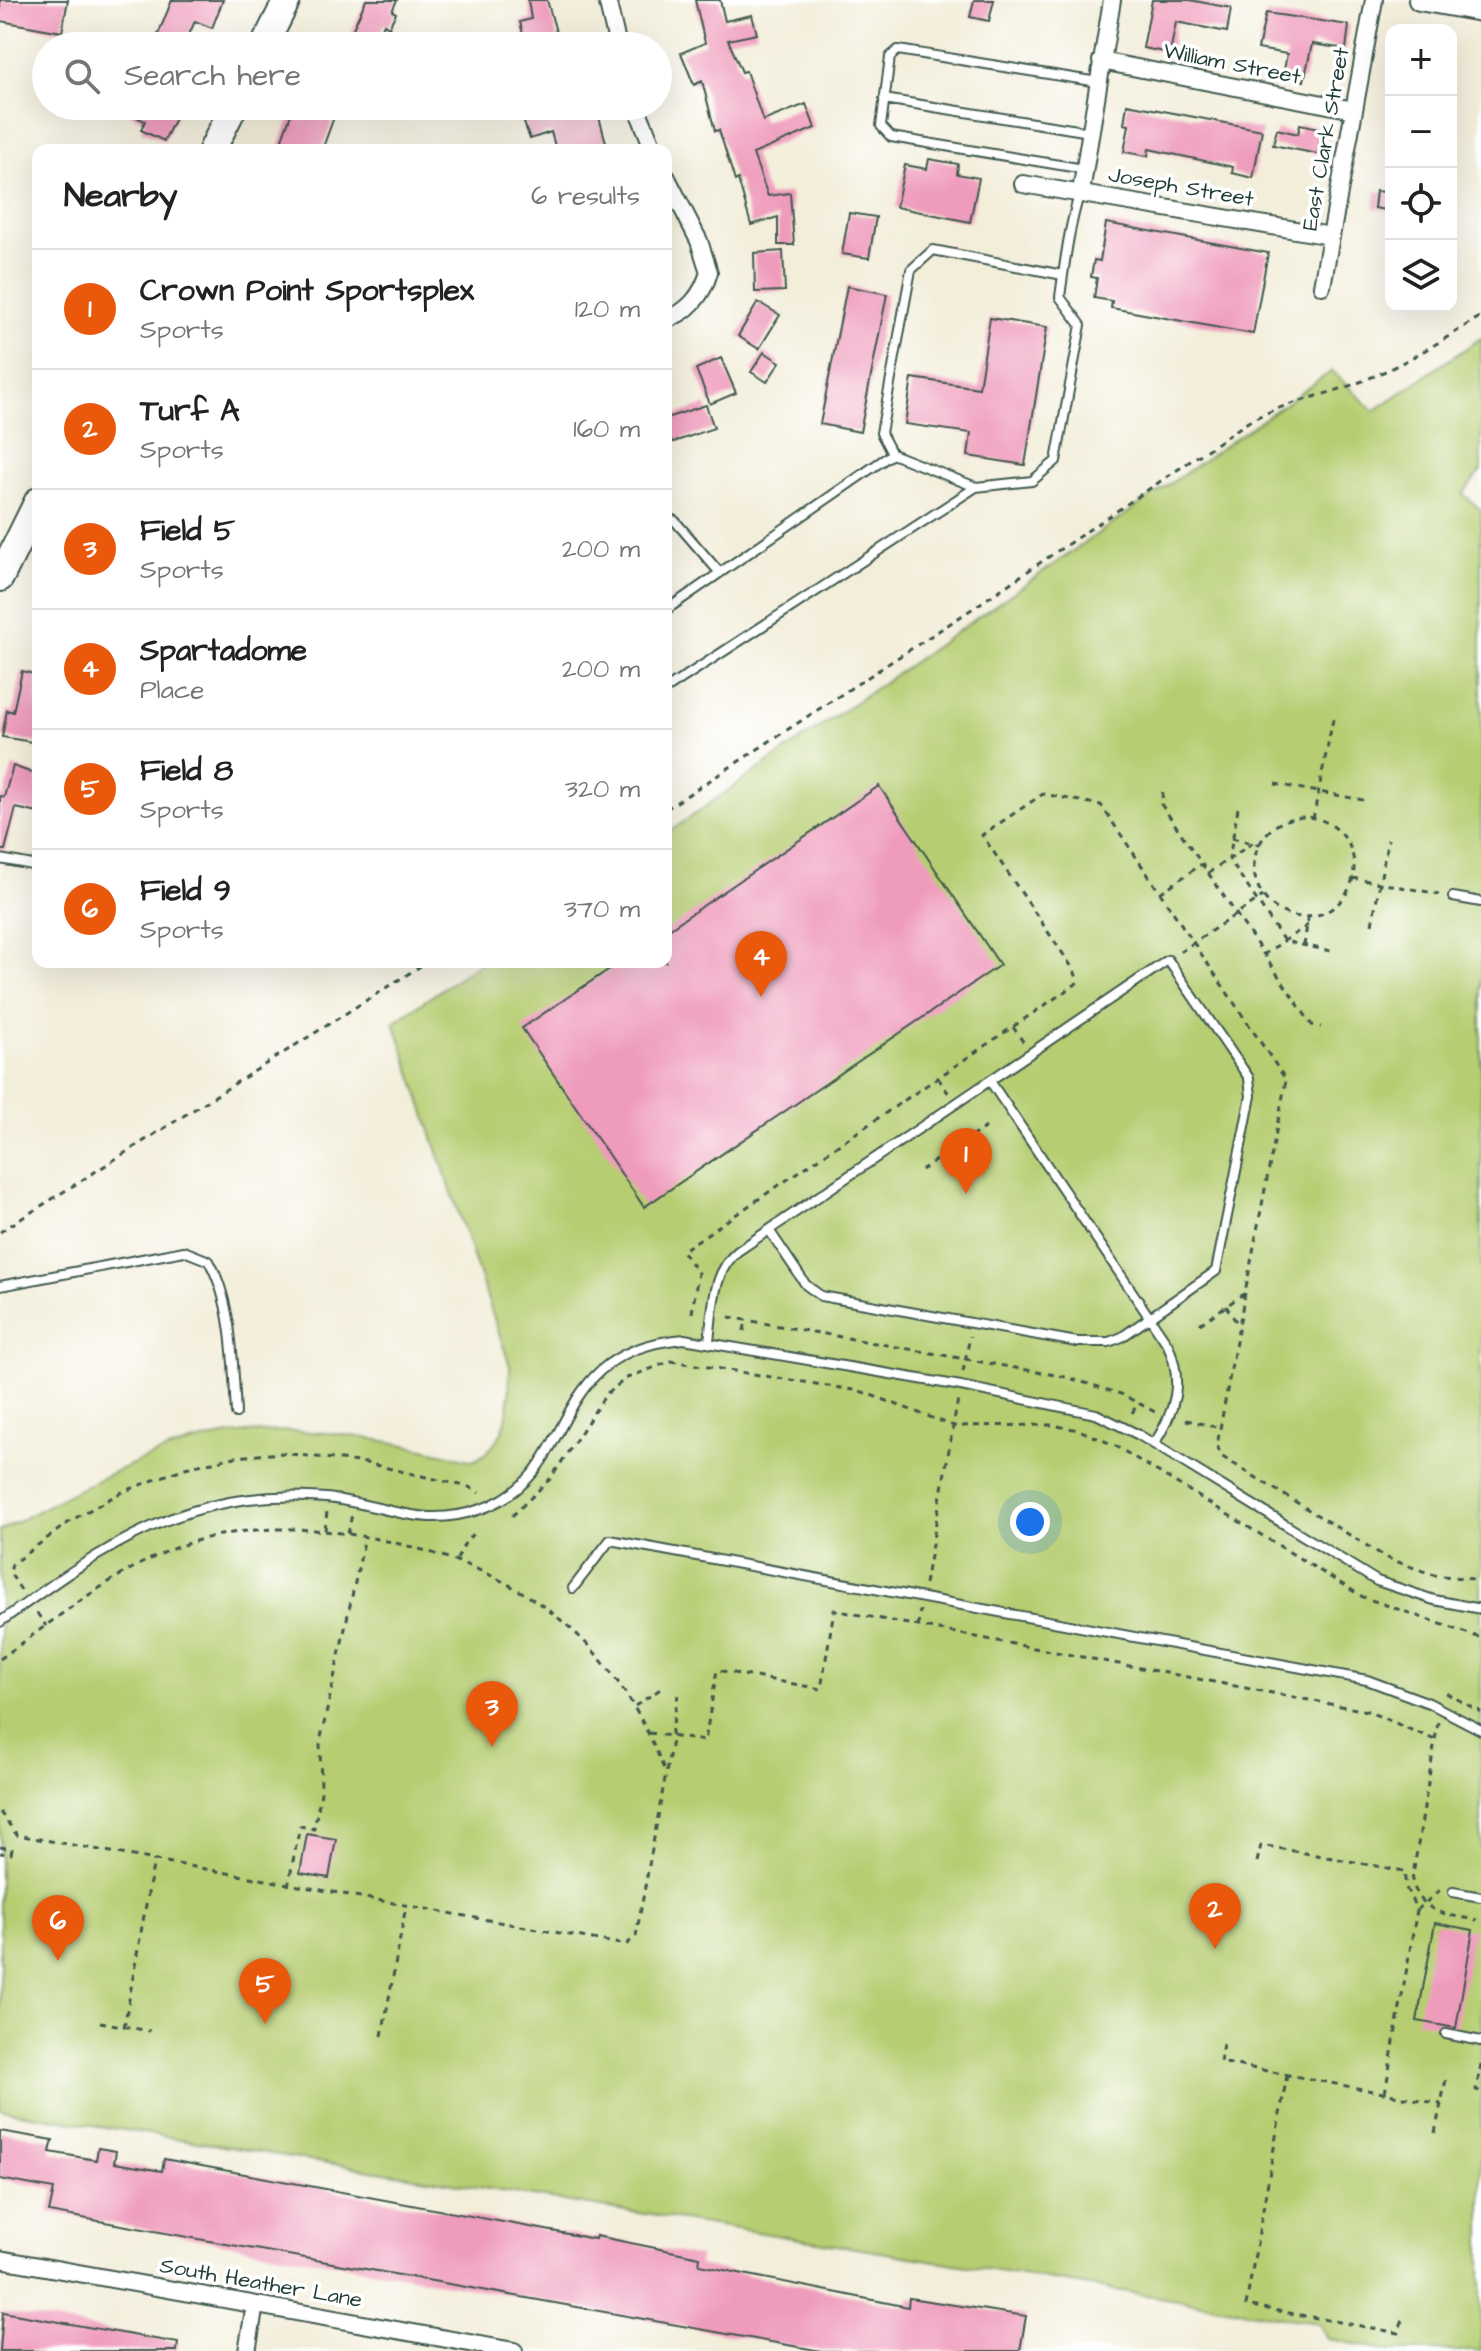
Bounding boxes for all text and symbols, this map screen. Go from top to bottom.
map controls [1385,24,1457,312]
button: + [1385,24,1457,96]
search box [32,32,672,120]
street label: William Street [1161,35,1303,93]
street label: East Clark Street [1295,45,1357,233]
icon: search [60,54,104,98]
text: Search here [124,55,301,97]
button: − [1385,96,1457,168]
street label: Joseph Street [1106,159,1256,215]
button: locate [1385,168,1457,240]
text: Nearby [64,172,178,220]
text: 6 results [531,178,640,214]
button: layers [1385,240,1457,312]
text: Crown Point Sportsplex [140,270,474,312]
text: 1 [88,291,92,327]
text: 120 m [575,291,640,327]
text: Sports [140,312,224,348]
text: Turf A [140,390,240,432]
text: 2 [83,411,97,447]
text: 160 m [573,411,640,447]
text: Sports [140,432,224,468]
text: Field 5 [140,510,235,552]
text: 3 [83,531,97,567]
text: 200 m [562,531,640,567]
text: Sports [140,552,224,588]
text: Spartadome [140,630,307,672]
text: 4 [81,651,99,687]
text: 200 m [562,651,640,687]
text: Place [140,672,204,708]
text: Field 8 [140,750,233,792]
text: 5 [81,771,99,807]
text: 320 m [565,771,640,807]
text: Sports [140,792,224,828]
text: Field 9 [140,870,231,912]
text: 6 [82,891,98,927]
text: 370 m [564,891,640,927]
text: Sports [140,912,224,948]
pin: 4 [735,931,787,997]
pin: 1 [940,1128,992,1194]
your location [1010,1502,1050,1542]
pin: 3 [466,1681,518,1747]
pin: 2 [1189,1883,1241,1949]
pin: 6 [32,1895,84,1961]
pin: 5 [239,1958,291,2024]
street label: South Heather Lane [158,2250,365,2316]

